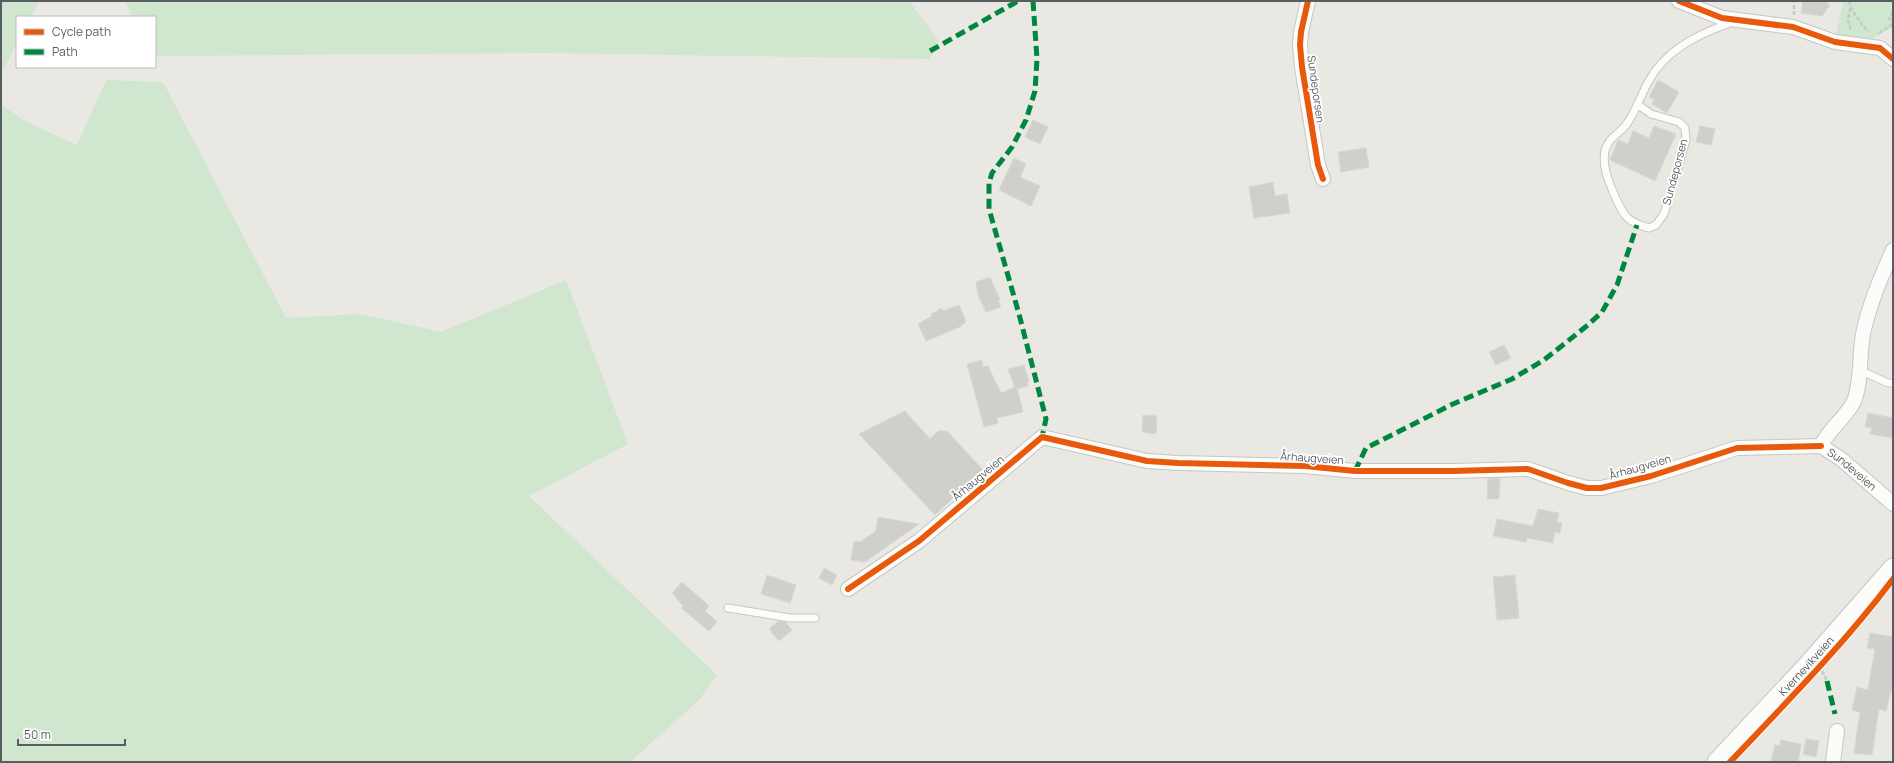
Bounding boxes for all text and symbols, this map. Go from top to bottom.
legend [16,16,156,68]
text: Cycle path [52,23,111,40]
text: Path [52,43,78,60]
street label: Sundeporsen [1304,54,1329,124]
street label: Sundeporsen [1658,137,1691,207]
street label: Sundeveien [1825,444,1880,494]
street label: Århaugveien [1280,448,1344,467]
street label: Århaugveien [948,451,1007,504]
street label: Århaugveien [1607,451,1673,483]
street label: Kvernevikveien [1775,633,1837,699]
scale bar [18,721,125,747]
text: 50 m [24,726,51,743]

